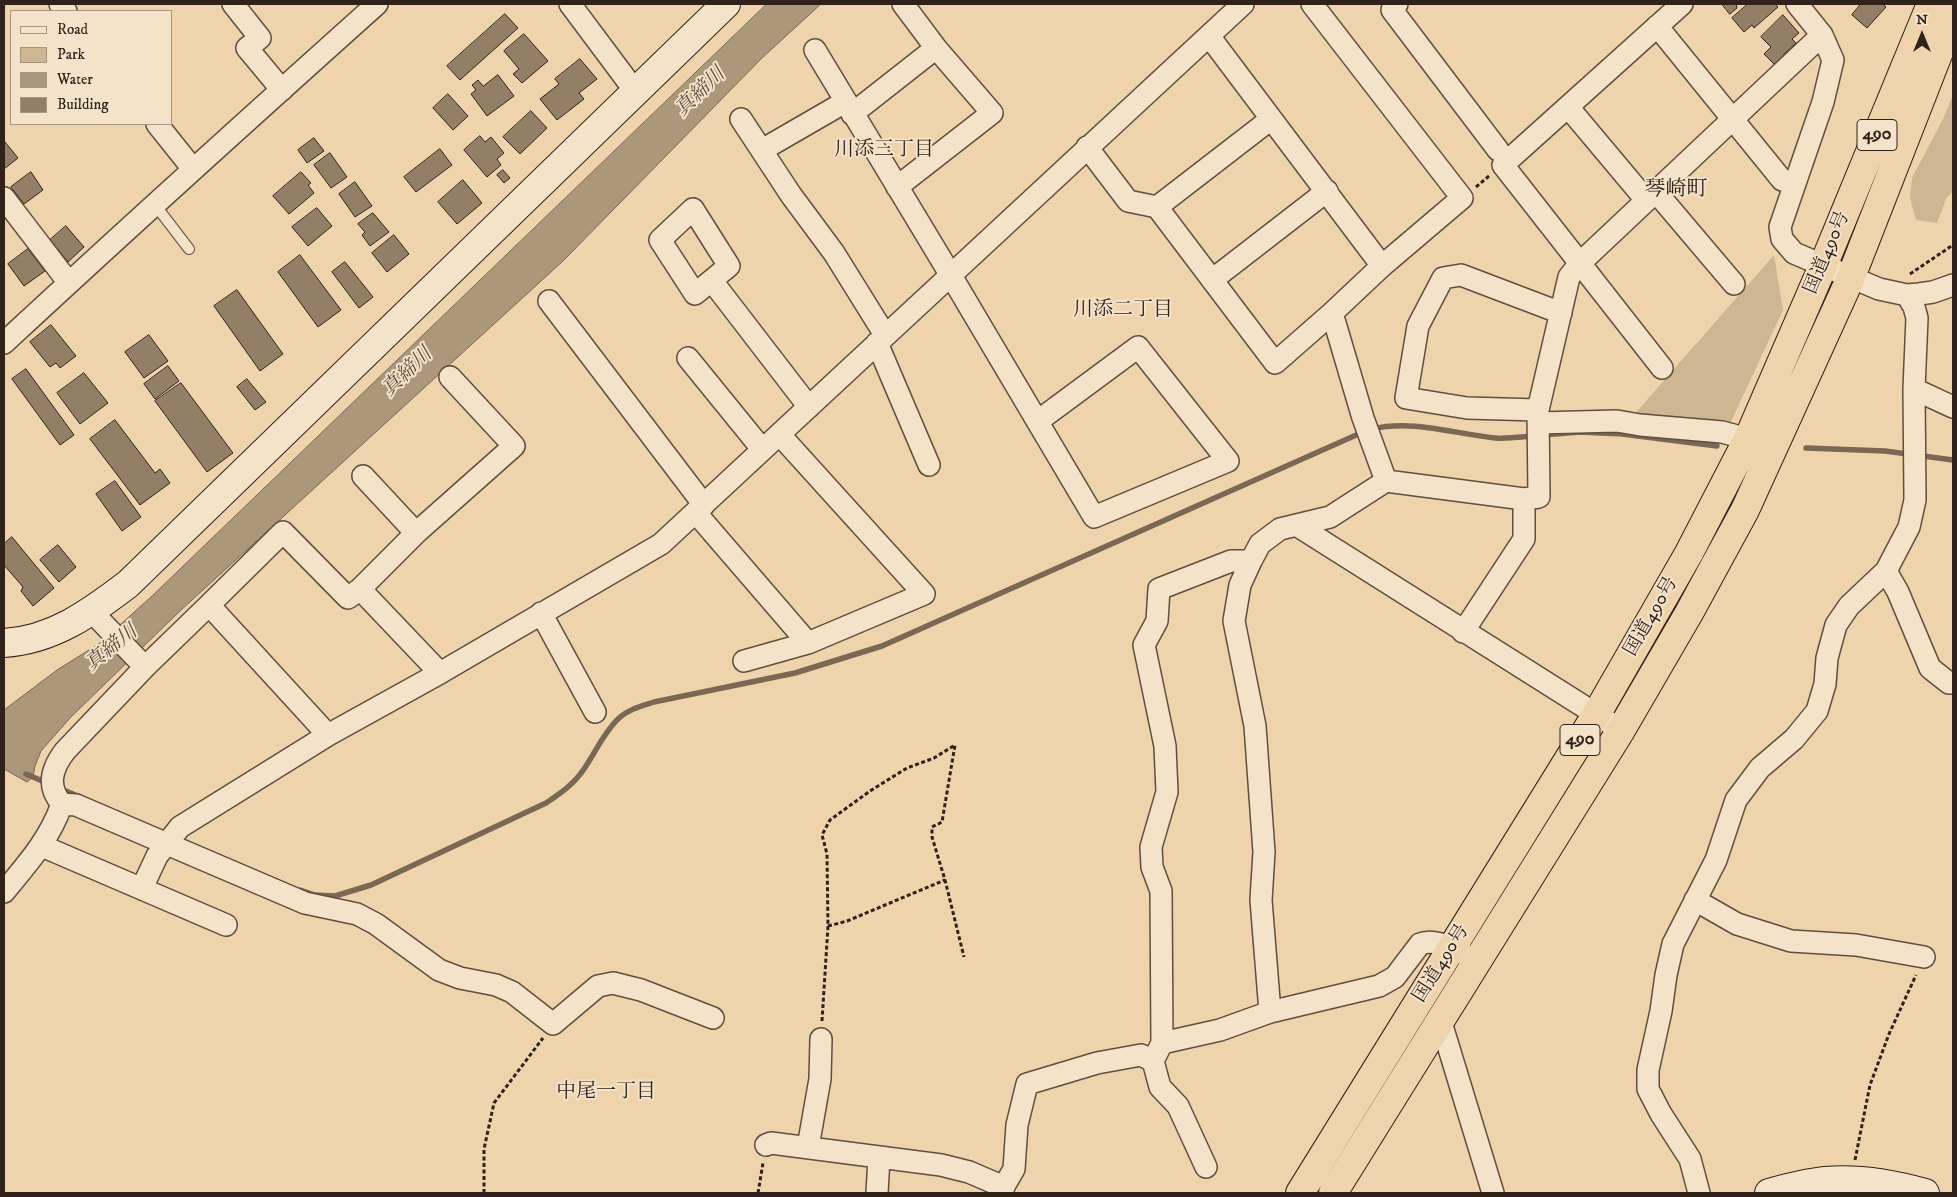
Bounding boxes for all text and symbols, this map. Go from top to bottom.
legend [10,10,172,125]
north arrow [1897,10,1947,60]
text: N [1916,11,1928,29]
text: Road [57,20,88,39]
text: Park [57,45,85,64]
water label: 真締川 [671,64,731,122]
text: Water [57,70,93,89]
text: Building [57,95,109,114]
road number: 490 [1857,120,1897,150]
district label: 川添三丁目 [834,139,934,163]
district label: 琴崎町 [1645,178,1707,204]
street label: 国道490号 [1800,208,1856,298]
district label: 川添二丁目 [1073,299,1173,323]
water label: 真締川 [378,344,438,402]
street label: 国道490号 [1620,573,1684,661]
water label: 真締川 [81,621,143,677]
road number: 490 [1560,724,1600,756]
street label: 国道490号 [1409,921,1475,1007]
district label: 中尾一丁目 [556,1081,656,1105]

